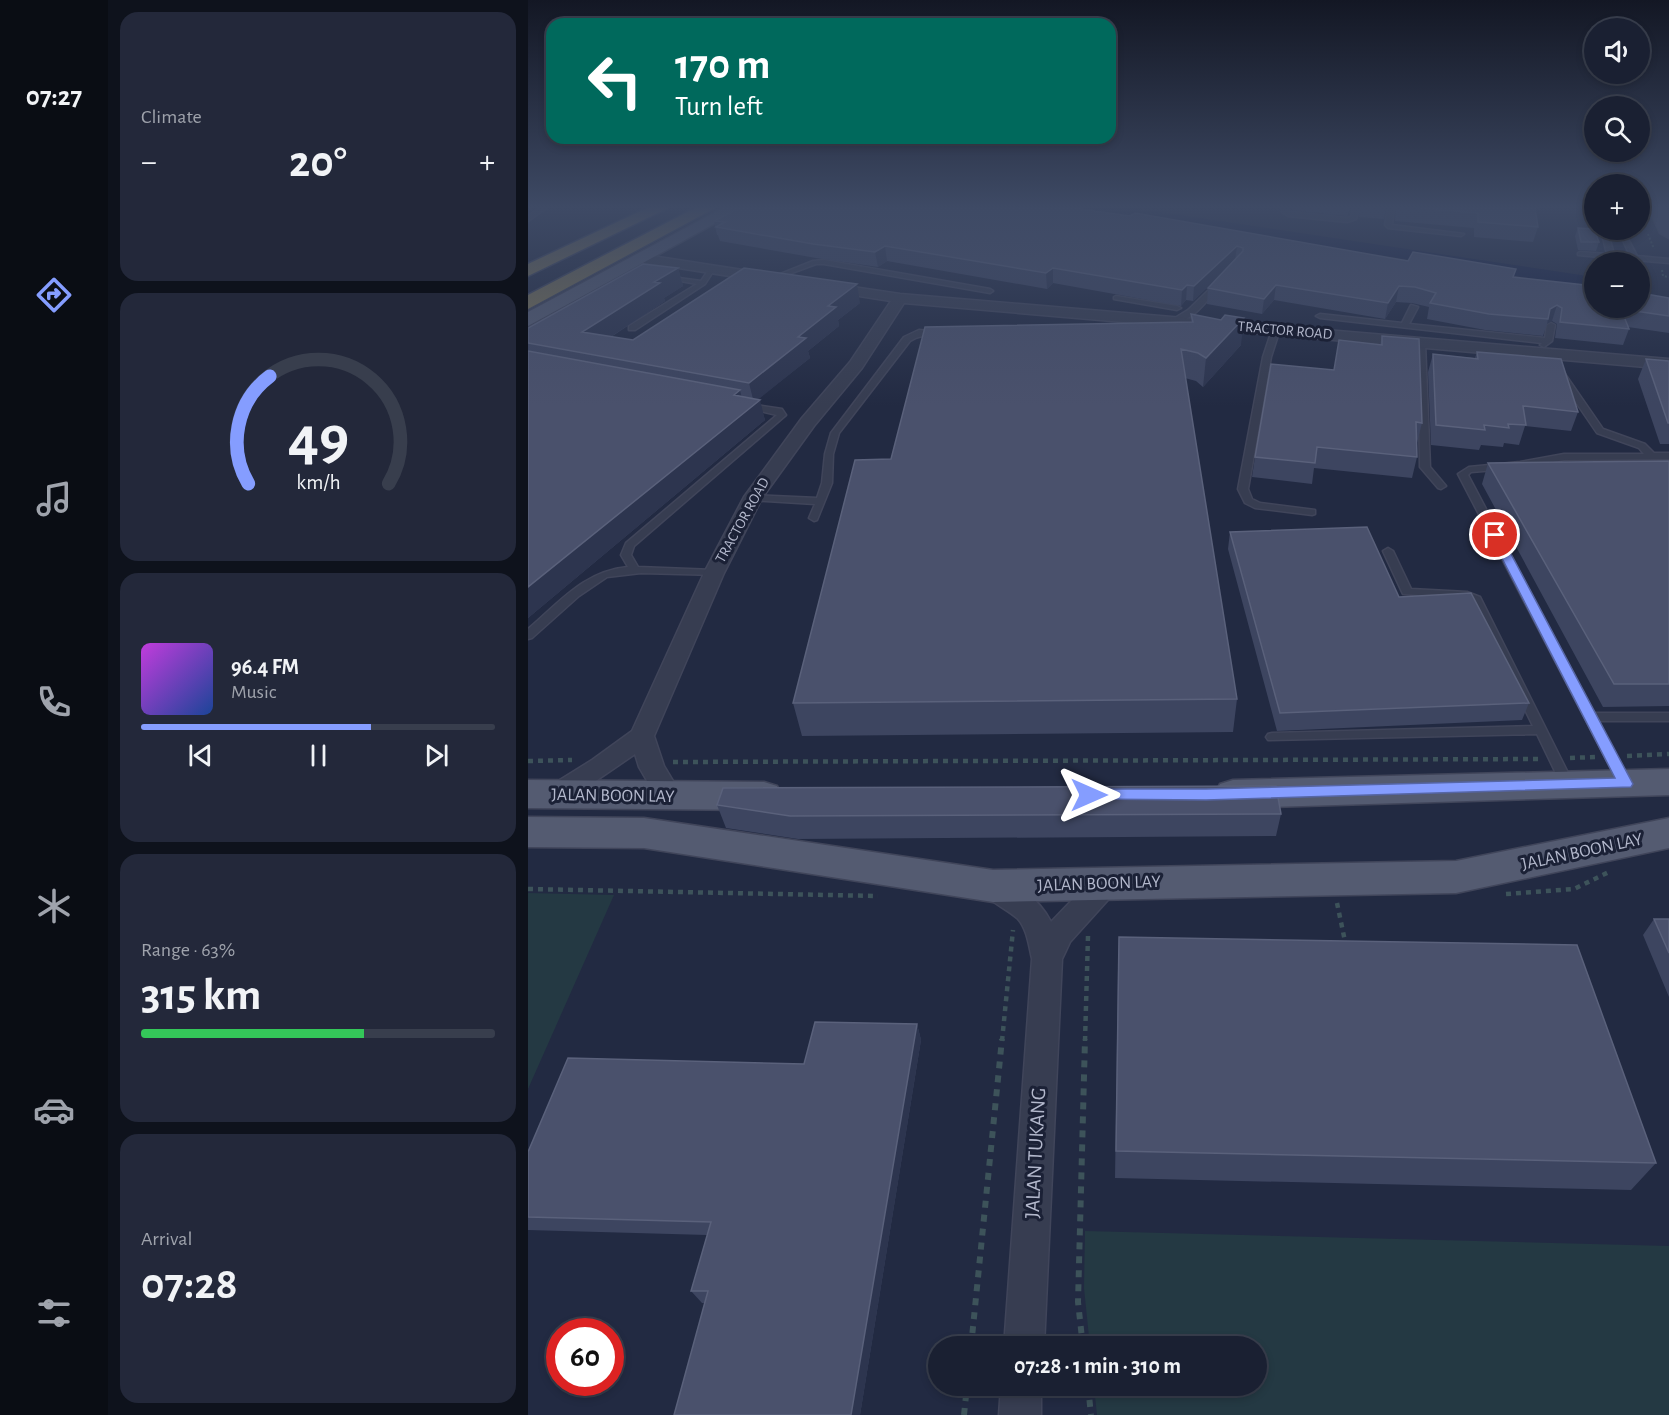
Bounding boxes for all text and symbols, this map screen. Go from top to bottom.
map controls [1584,18,1650,318]
button: sound [1584,18,1650,84]
icon: left [576,42,654,120]
text: 170 m [675,44,770,86]
text: 07:27 [26,83,82,110]
text: Turn left [675,93,763,120]
button: search [1584,96,1650,162]
text: Climate [141,107,202,127]
text: 20° [289,140,347,185]
text: − [141,146,157,179]
text: + [479,146,495,179]
button: + [1584,174,1650,240]
button: − [1584,252,1650,318]
icon: directions [33,274,75,316]
street label: TRACTOR ROAD [1237,319,1333,342]
text: 49 [287,408,349,470]
text: km/h [296,472,340,493]
street label: TRACTOR ROAD [713,475,772,565]
icon: music [33,478,75,520]
pin [1469,509,1520,560]
icon: arrive [1478,518,1511,551]
text: 96.4 FM [231,656,299,678]
icon: phone [33,681,75,723]
text: Music [231,682,277,702]
icon: previous [184,739,217,772]
icon: pause [302,739,335,772]
icon: next [420,739,453,772]
position arrow [1057,763,1121,827]
street label: JALAN BOON LAY [551,786,675,806]
street label: JALAN BOON LAY [1520,830,1645,874]
street label: JALAN BOON LAY [1037,873,1162,895]
icon: climate [33,885,75,927]
text: Range · 63% [141,940,235,960]
text: 315 km [141,973,261,1018]
street label: JALAN TUKANG [1022,1087,1049,1219]
icon: car [33,1089,75,1131]
text: Arrival [141,1229,192,1249]
text: 07:28 [141,1262,238,1307]
icon: filters [33,1292,75,1334]
speed limit sign: 60 [546,1318,624,1396]
text: 07:28 · 1 min · 310 m [1014,1355,1181,1377]

